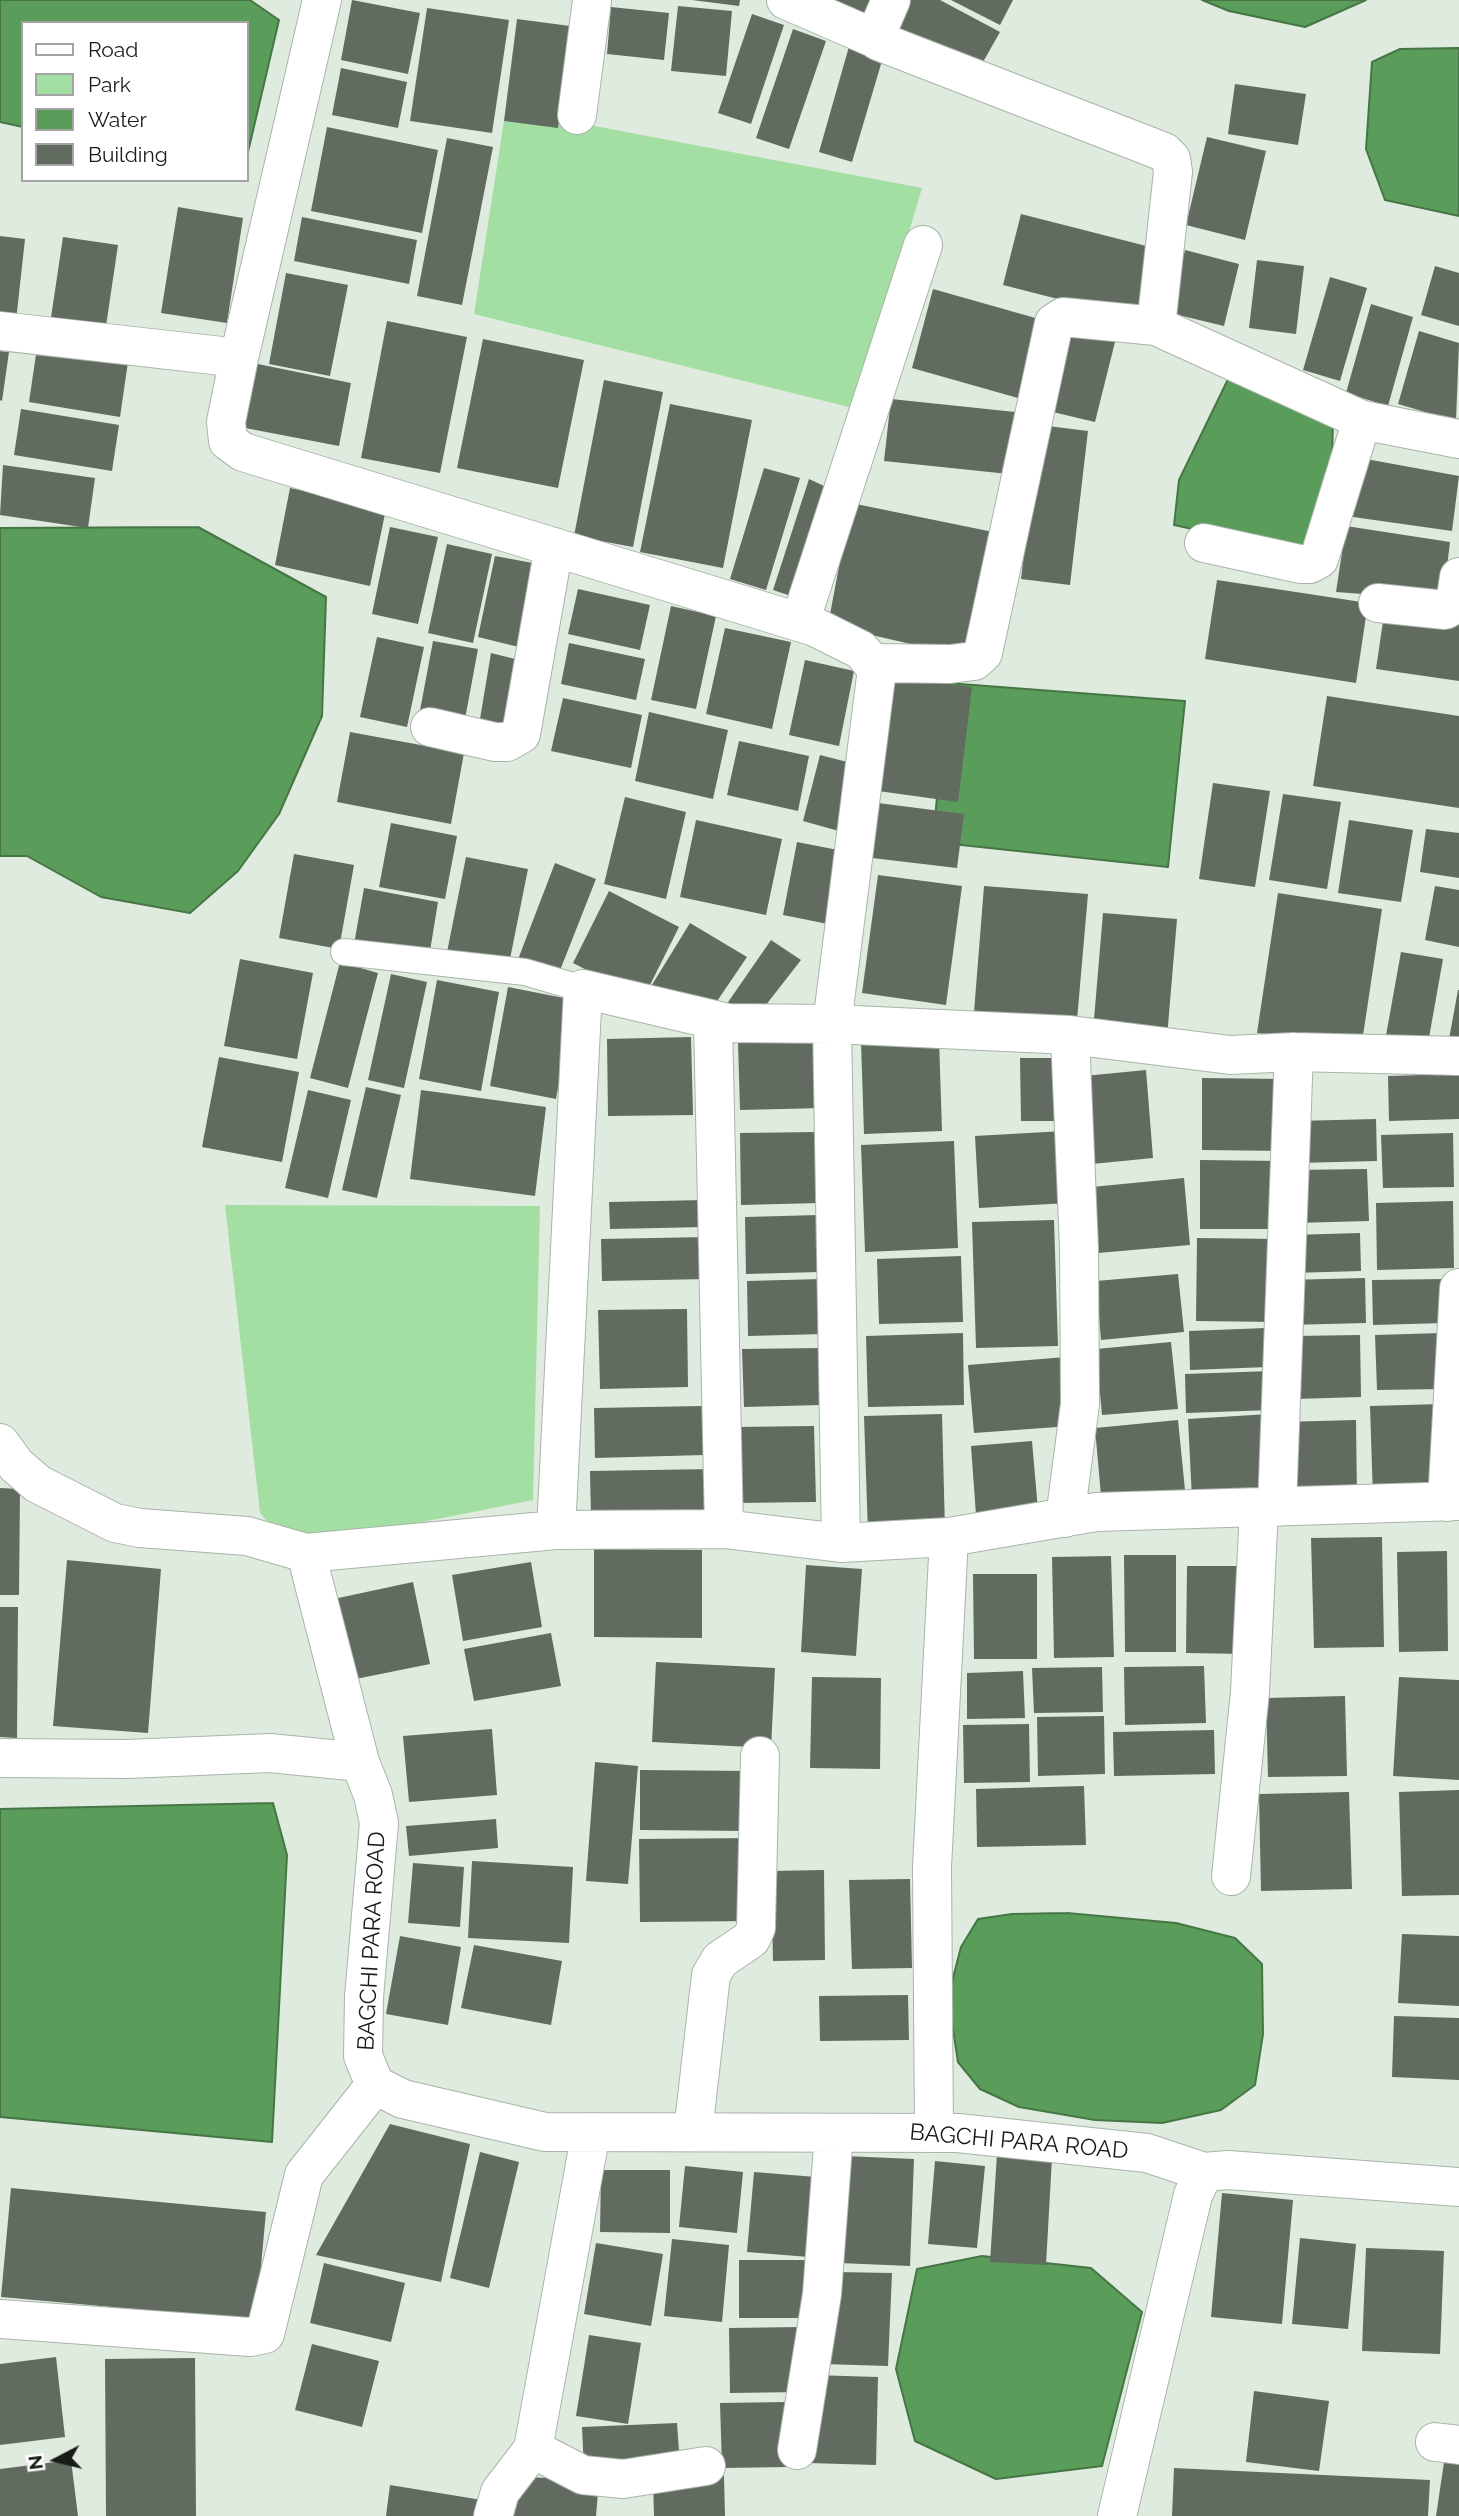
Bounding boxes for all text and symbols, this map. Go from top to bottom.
legend [21,21,248,182]
text: Road [88,37,138,62]
text: Park [88,72,131,97]
text: Water [88,107,147,132]
text: Building [88,142,168,167]
street label: BAGCHI PARA ROAD [352,1831,392,2051]
street label: BAGCHI PARA ROAD [908,2119,1130,2165]
north arrow [21,2425,91,2495]
text: N [23,2454,47,2471]

